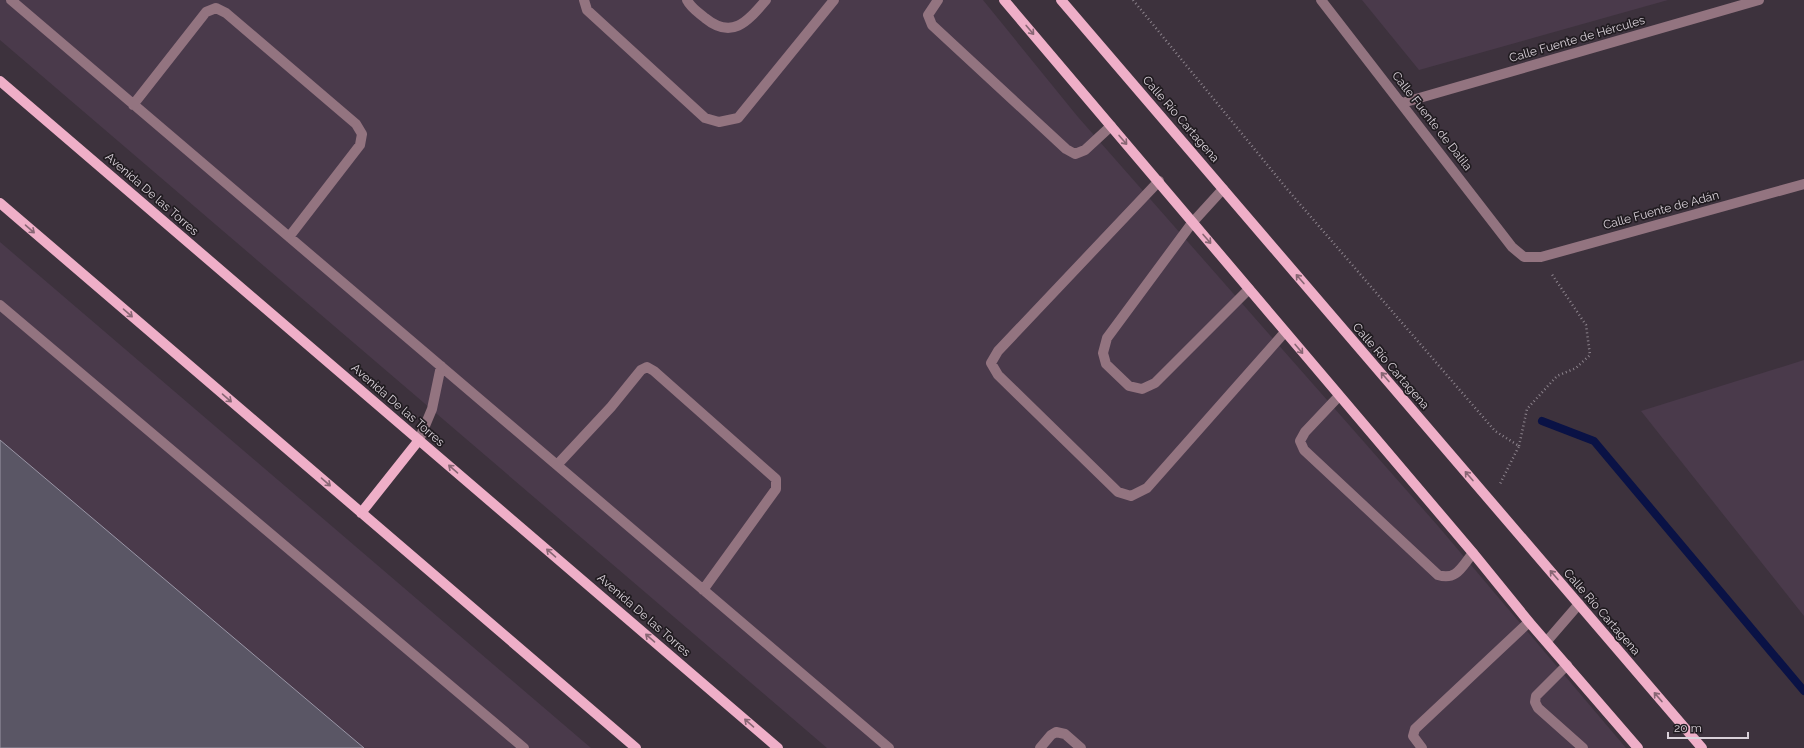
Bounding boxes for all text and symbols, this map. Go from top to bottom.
street label: Calle Fuente de Hércules [1508,13,1647,65]
one-way arrow [1025,24,1034,35]
street label: Calle Fuente de Dalila [1389,69,1475,173]
street label: Calle Río Cartagena [1140,73,1222,165]
one-way arrow [1118,134,1127,145]
street label: Avenida De las Torres [103,150,202,238]
street label: Calle Fuente de Adán [1602,188,1720,232]
one-way arrow [24,224,35,233]
one-way arrow [1202,234,1211,244]
one-way arrow [1296,274,1305,284]
one-way arrow [123,309,134,318]
street label: Calle Río Cartagena [1350,320,1432,412]
one-way arrow [1295,344,1304,354]
street label: Avenida De las Torres [349,361,448,449]
one-way arrow [1380,372,1389,383]
one-way arrow [222,393,232,402]
one-way arrow [447,464,458,473]
one-way arrow [1465,472,1474,482]
one-way arrow [321,478,331,487]
one-way arrow [546,549,557,558]
street label: Calle Río Cartagena [1561,566,1643,658]
one-way arrow [1549,570,1558,580]
street label: Avenida De las Torres [595,571,694,659]
one-way arrow [645,633,655,643]
one-way arrow [1654,692,1663,702]
scale bar [1668,714,1748,740]
one-way arrow [743,718,754,727]
text: 20 m [1674,721,1702,735]

